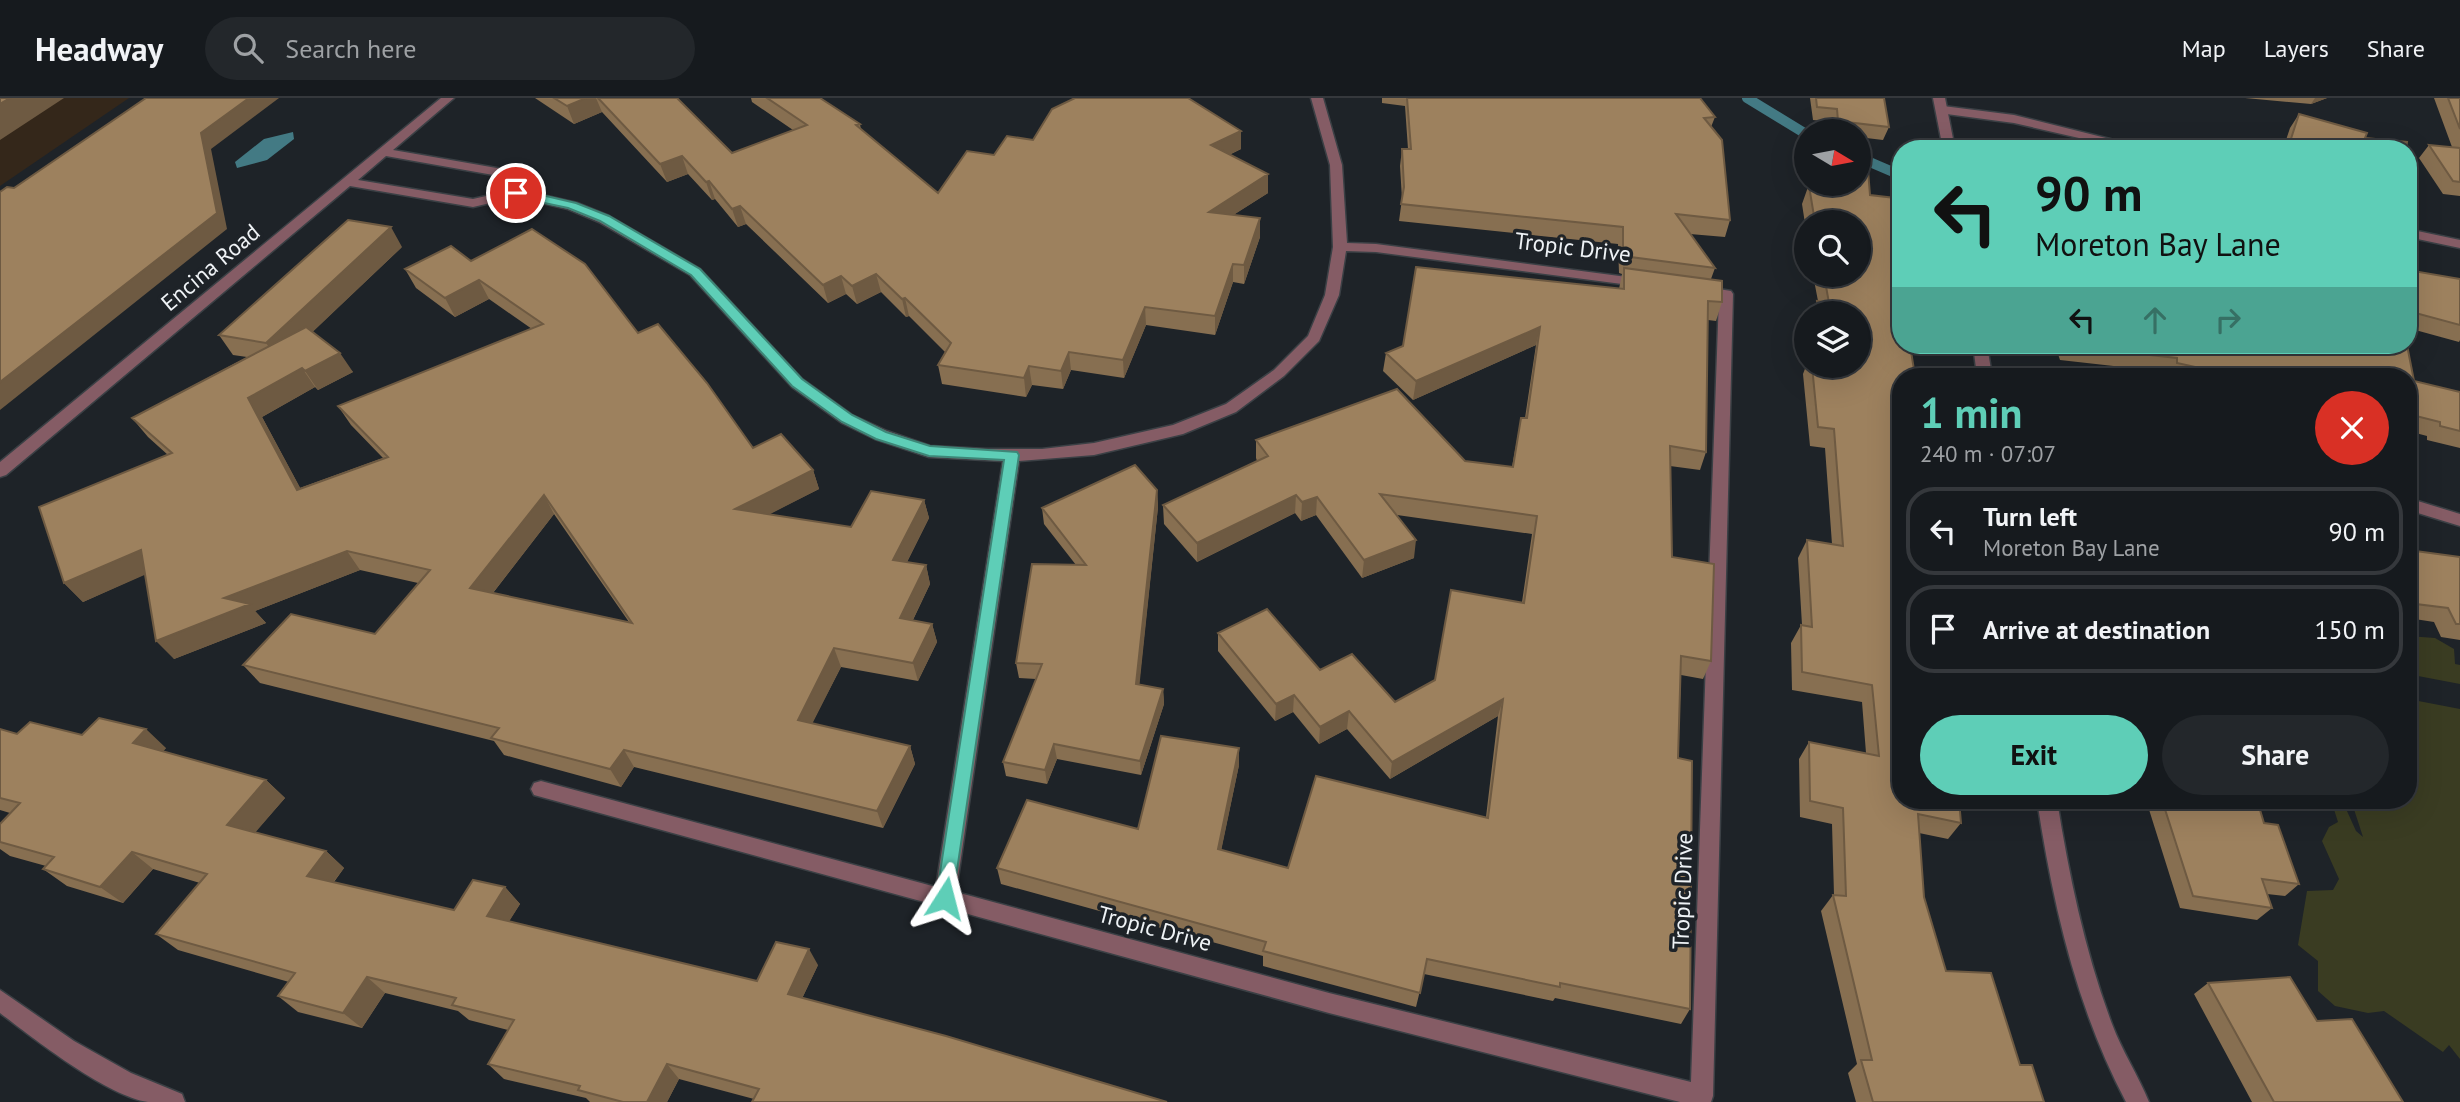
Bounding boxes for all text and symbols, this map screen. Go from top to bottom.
search box [205,17,695,80]
text: Headway [35,27,163,70]
icon: search [229,29,267,67]
text: Search here [285,32,416,65]
text: Map [2182,33,2226,64]
text: Layers [2264,33,2329,64]
text: Share [2367,33,2425,64]
north arrow [1794,119,1871,196]
map controls [1794,119,1871,378]
text: 90 m [2035,161,2142,225]
pin [486,163,546,223]
icon: left [1920,168,2011,259]
icon: arrive [497,174,535,212]
button: search [1794,210,1871,287]
street label: Encina Road [155,217,265,317]
text: Moreton Bay Lane [2035,223,2281,265]
street label: Tropic Drive [1513,226,1633,268]
button: layers [1794,301,1871,378]
icon: left [2063,301,2101,339]
icon: ahead [2136,301,2174,339]
icon: right [2209,301,2247,339]
text: 1 min [1920,385,2022,440]
button: close [2315,391,2389,465]
text: 240 m · 07:07 [1920,439,2056,468]
text: Turn left [1983,500,2077,533]
icon: left [1924,512,1962,550]
text: 90 m [2329,515,2385,548]
text: Moreton Bay Lane [1983,533,2160,562]
icon: arrive [1924,610,1962,648]
text: Arrive at destination [1983,613,2210,646]
text: 150 m [2314,613,2385,646]
button: Exit [1920,715,2148,795]
button: Share [2162,715,2389,795]
street label: Tropic Drive [1665,832,1699,950]
position arrow [908,861,982,935]
street label: Tropic Drive [1095,899,1215,957]

